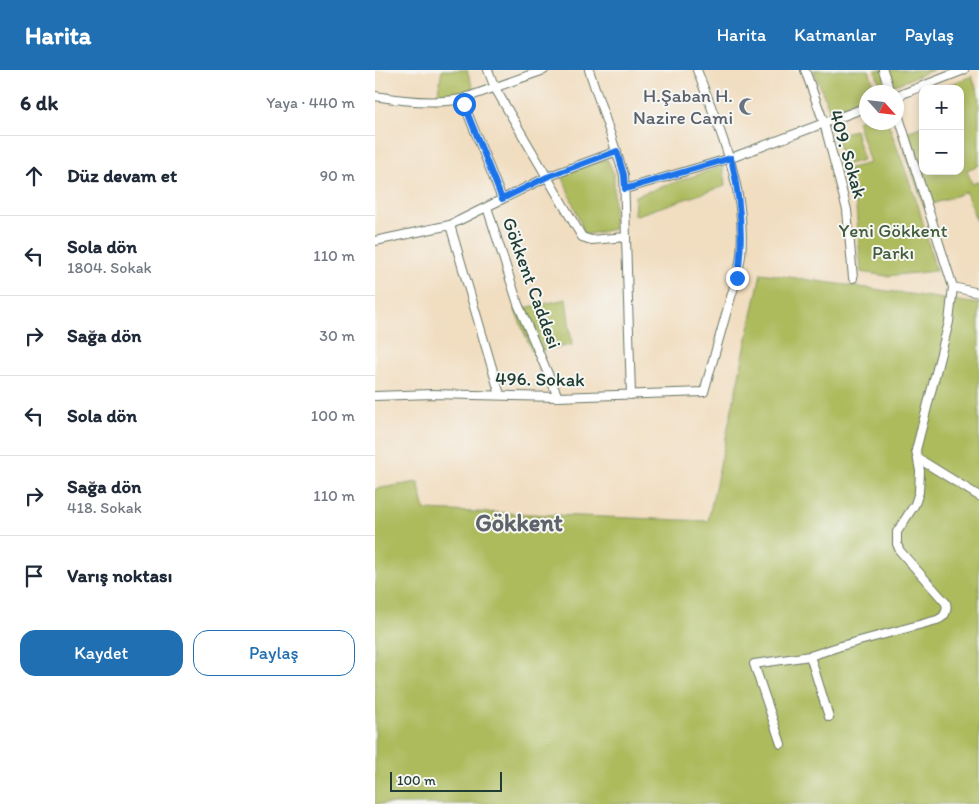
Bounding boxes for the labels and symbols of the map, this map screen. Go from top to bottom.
place label: H.Şaban H. Nazire Cami [633,84,733,129]
north arrow [859,85,904,130]
route start [453,93,476,116]
mosque icon: H.Şaban H. Nazire Cami [737,96,757,116]
street label: 409. Sokak [824,107,872,201]
street label: Gökkent Caddesi [498,214,566,352]
park label: Yeni Gökkent Parkı [838,219,948,264]
route end [726,267,749,290]
street label: 496. Sokak [495,367,585,391]
district label: Gökkent [475,508,563,537]
scale bar [390,769,503,792]

